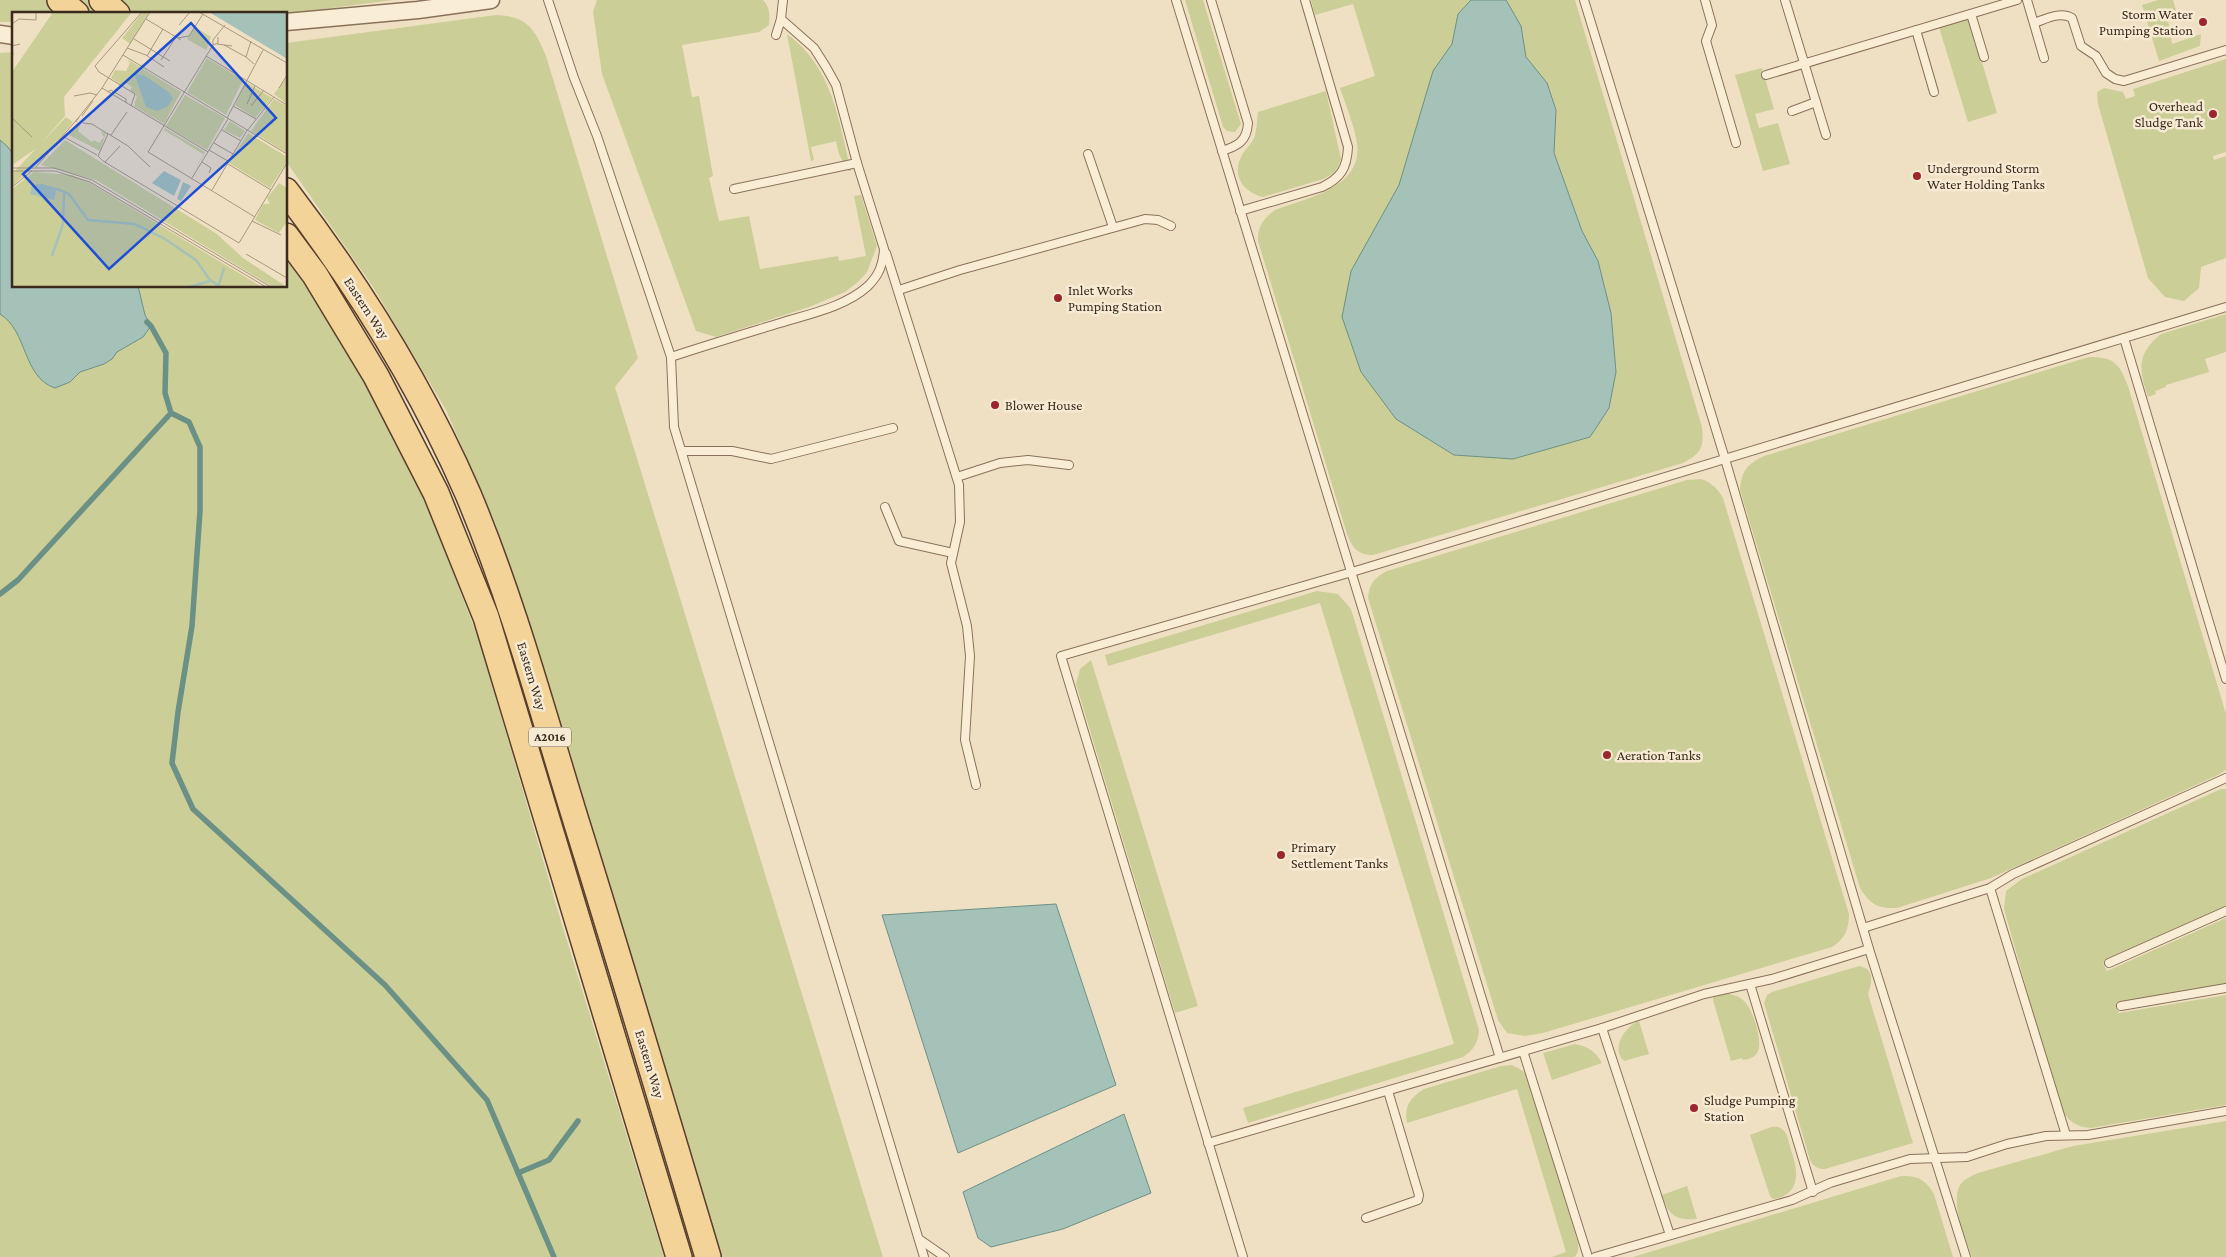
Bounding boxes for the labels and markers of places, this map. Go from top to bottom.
place label: Storm Water Pumping Station [2099,6,2193,38]
marker: Storm Water Pumping Station [2197,16,2209,28]
place label: Overhead Sludge Tank [2135,98,2204,130]
marker: Overhead Sludge Tank [2207,108,2219,120]
place label: Underground Storm Water Holding Tanks [1927,160,2045,192]
marker: Underground Storm Water Holding Tanks [1911,170,1923,182]
place label: Inlet Works Pumping Station [1068,282,1162,314]
marker: Inlet Works Pumping Station [1052,292,1064,304]
place label: Blower House [1005,397,1082,413]
marker: Blower House [989,399,1001,411]
place label: Aeration Tanks [1617,747,1701,763]
marker: Aeration Tanks [1601,749,1613,761]
place label: Primary Settlement Tanks [1291,839,1388,871]
marker: Primary Settlement Tanks [1275,849,1287,861]
place label: Sludge Pumping Station [1704,1092,1796,1124]
marker: Sludge Pumping Station [1688,1102,1700,1114]

